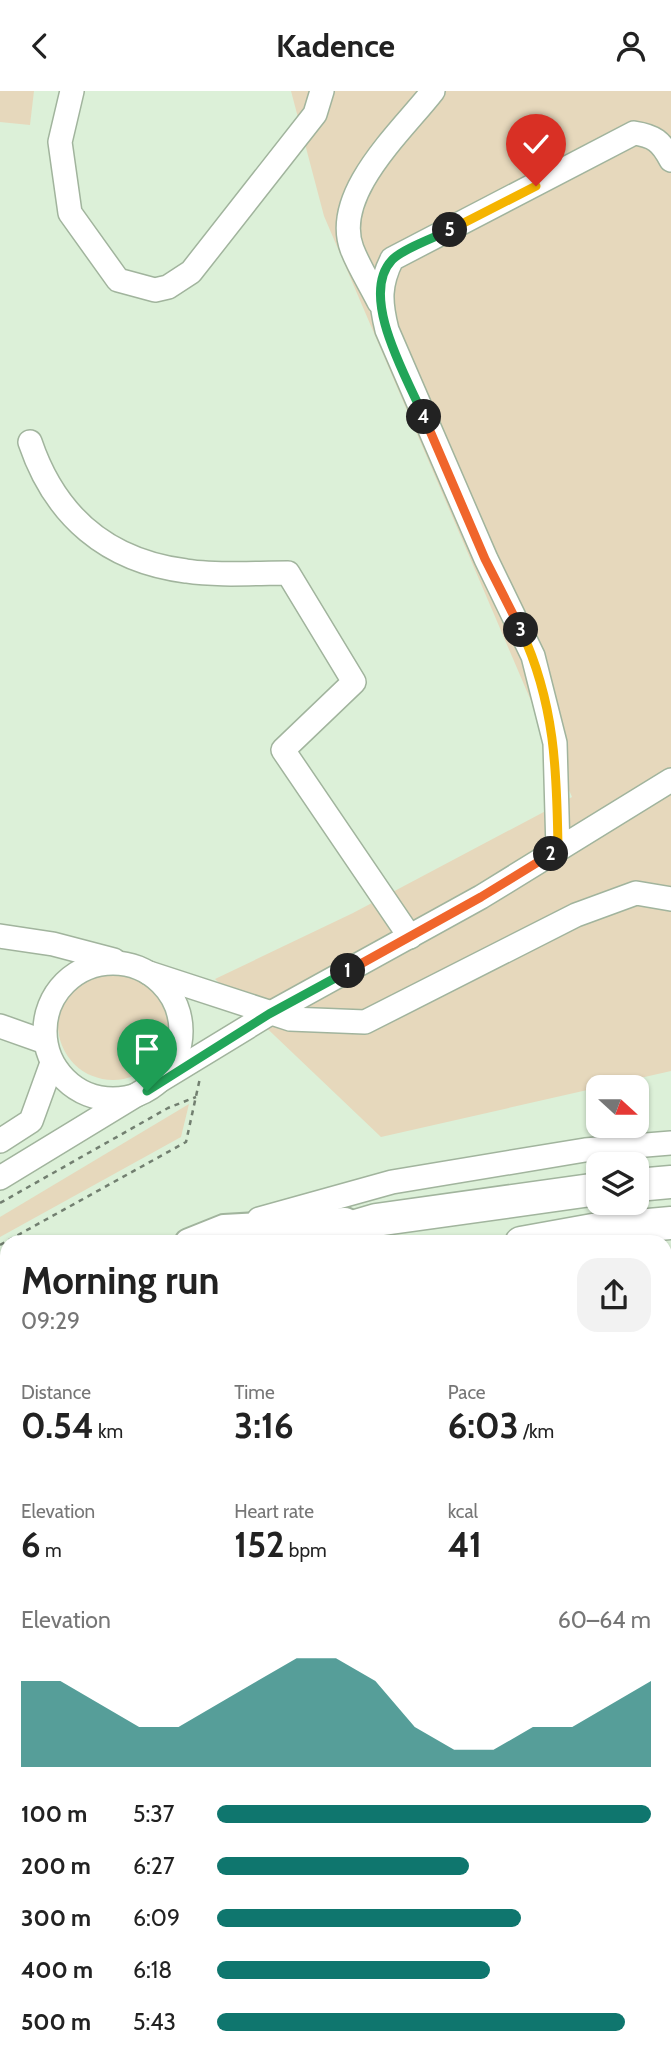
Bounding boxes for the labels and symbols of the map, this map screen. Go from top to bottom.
pin [506,114,566,186]
pin: 5 [433,213,468,247]
pin: 4 [406,399,442,435]
pin: 3 [504,613,538,647]
pin: 2 [534,837,568,871]
pin: 1 [330,953,366,989]
pin [117,1019,177,1091]
north arrow [586,1075,649,1137]

